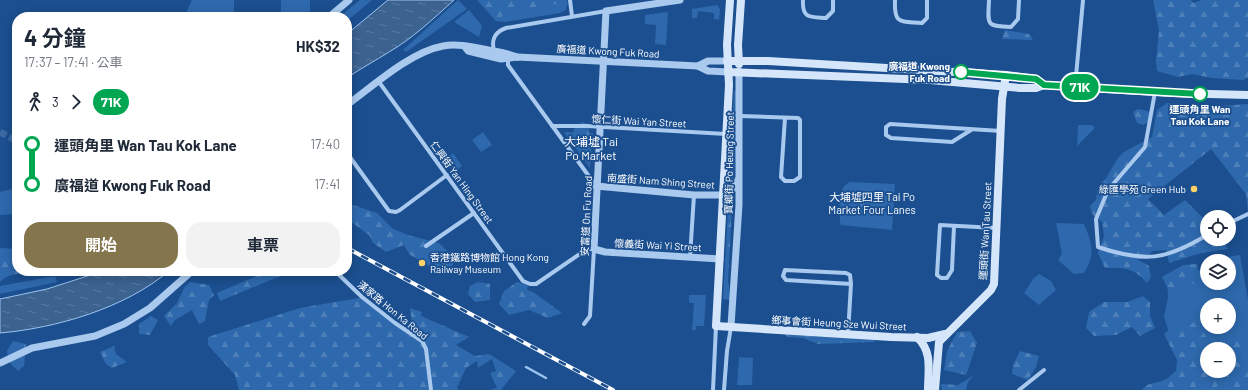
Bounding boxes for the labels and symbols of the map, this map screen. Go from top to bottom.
street label: 廣福道 Kwong Fuk Road [556,42,660,60]
place label: 廣福道 Kwong Fuk Road [888,60,950,84]
marker: 廣福道 Kwong Fuk Road [953,64,969,80]
line badge: 71K [1057,74,1103,100]
marker: 運頭角里 Wan Tau Kok Lane [1192,86,1208,102]
place label: 運頭角里 Wan Tau Kok Lane [1169,103,1230,127]
street label: 寶鄉街 Po Heung Street [722,111,736,214]
street label: 懷仁街 Wai Yan Street [591,113,687,129]
district label: 大埔墟 Tai Po Market [564,134,618,162]
street label: 仁興街 Yan Hing Street [428,138,496,226]
street label: 南盛街 Nam Shing Street [607,171,716,191]
street label: 安富道 On Fu Road [578,175,594,257]
street label: 運頭街 Wan Tau Street [976,181,994,280]
place label: 綠匯學苑 Green Hub [1099,183,1186,195]
marker: 綠匯學苑 Green Hub [1189,184,1199,194]
district label: 大埔墟四里 Tai Po Market Four Lanes [828,190,916,216]
street label: 懷義街 Wai Yi Street [614,237,702,253]
place label: 香港鐵路博物館 Hong Kong Railway Museum [430,251,549,275]
marker: 香港鐵路博物館 Hong Kong Railway Museum [417,258,427,268]
street label: 漢家路 Hon Ka Road [356,278,430,342]
street label: 鄉事會街 Heung Sze Wui Street [771,313,907,333]

